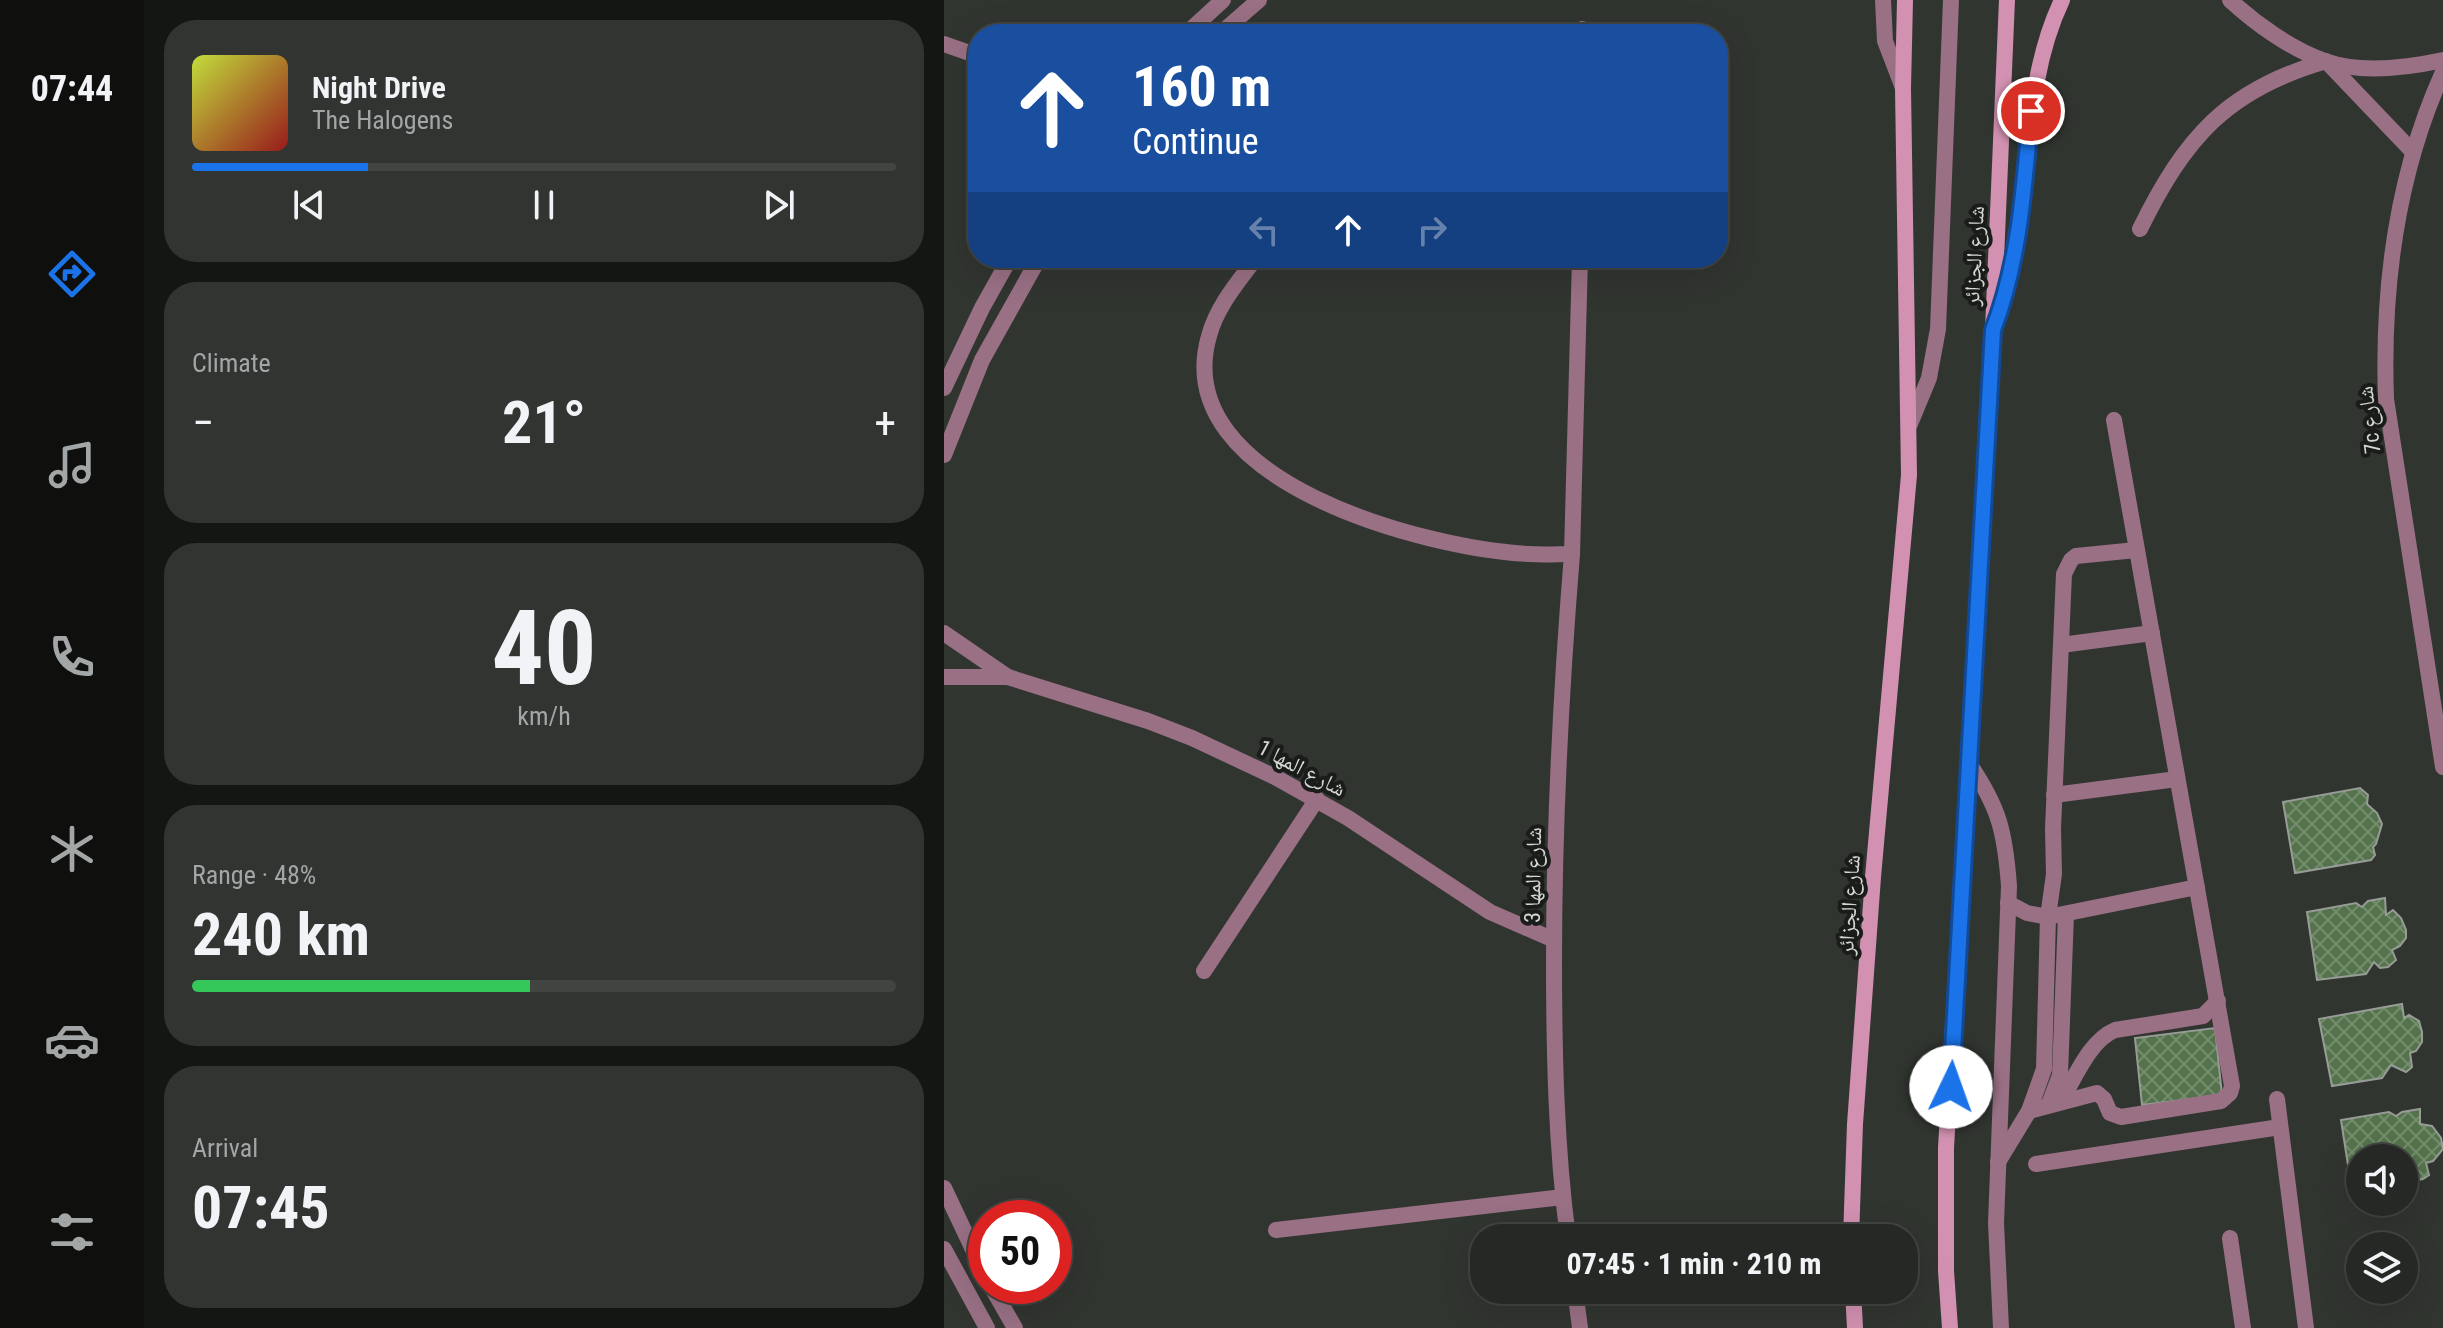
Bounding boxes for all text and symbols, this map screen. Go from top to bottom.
text: 160 m [1132,54,1271,120]
icon: ahead [1000,56,1104,160]
text: 07:44 [31,68,113,110]
text: Night Drive [312,70,446,105]
pin [1997,77,2065,145]
icon: arrive [2009,89,2053,133]
text: The Halogens [312,105,453,135]
text: Continue [1132,121,1259,163]
icon: previous [287,183,331,227]
icon: pause [522,183,566,227]
icon: next [757,183,801,227]
street label: شارع الجزائر [1959,205,1990,308]
icon: left [1242,208,1286,252]
icon: ahead [1326,208,1370,252]
icon: right [1410,208,1454,252]
icon: directions [44,246,100,302]
text: Climate [192,348,271,378]
street label: 7c شارع [2352,385,2387,455]
text: 21° [502,387,586,458]
text: − [192,397,214,449]
text: + [874,397,896,449]
icon: music [44,437,100,493]
text: 40 [491,588,597,709]
icon: phone [44,629,100,685]
text: km/h [517,701,571,731]
street label: شارع المها 1 [1253,734,1350,802]
icon: climate [44,821,100,877]
street label: شارع المها 3 [1520,827,1547,923]
street label: شارع الجزائر [1833,854,1866,957]
text: Range · 48% [192,860,316,890]
text: 240 km [192,899,370,970]
icon: car [44,1012,100,1068]
position arrow [1909,1045,1993,1129]
text: Arrival [192,1133,258,1163]
map controls [2346,1144,2418,1304]
button: sound [2346,1144,2418,1216]
text: 07:45 [192,1172,330,1243]
speed limit sign: 50 [968,1200,1072,1304]
icon: filters [44,1204,100,1260]
button: layers [2346,1232,2418,1304]
text: 07:45 · 1 min · 210 m [1567,1246,1821,1281]

